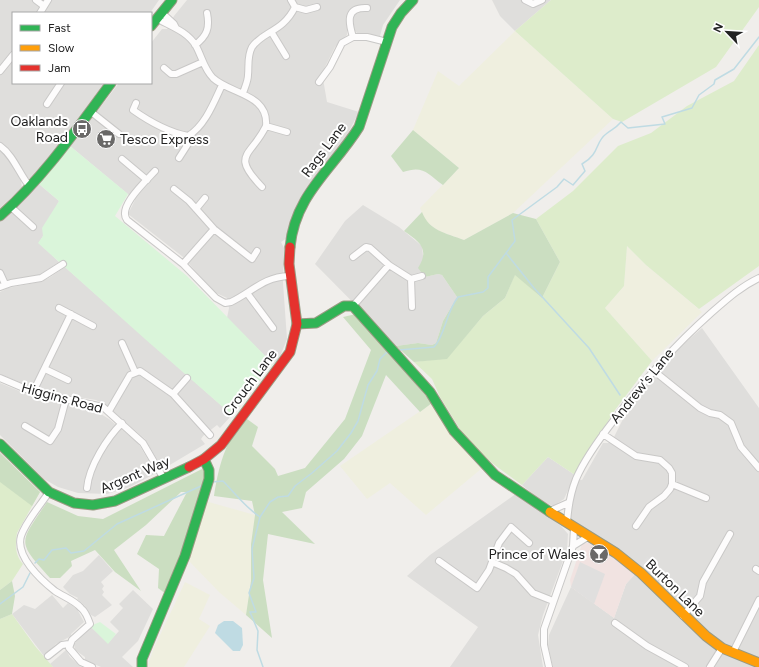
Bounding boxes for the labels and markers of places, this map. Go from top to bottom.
place label: Oaklands Road [10,113,68,146]
bus stop icon: Oaklands Road [71,118,93,140]
supermarket icon: Tesco Express [95,128,117,150]
place label: Tesco Express [120,131,209,148]
bar icon: Prince of Wales [588,543,610,565]
place label: Prince of Wales [488,546,585,563]

